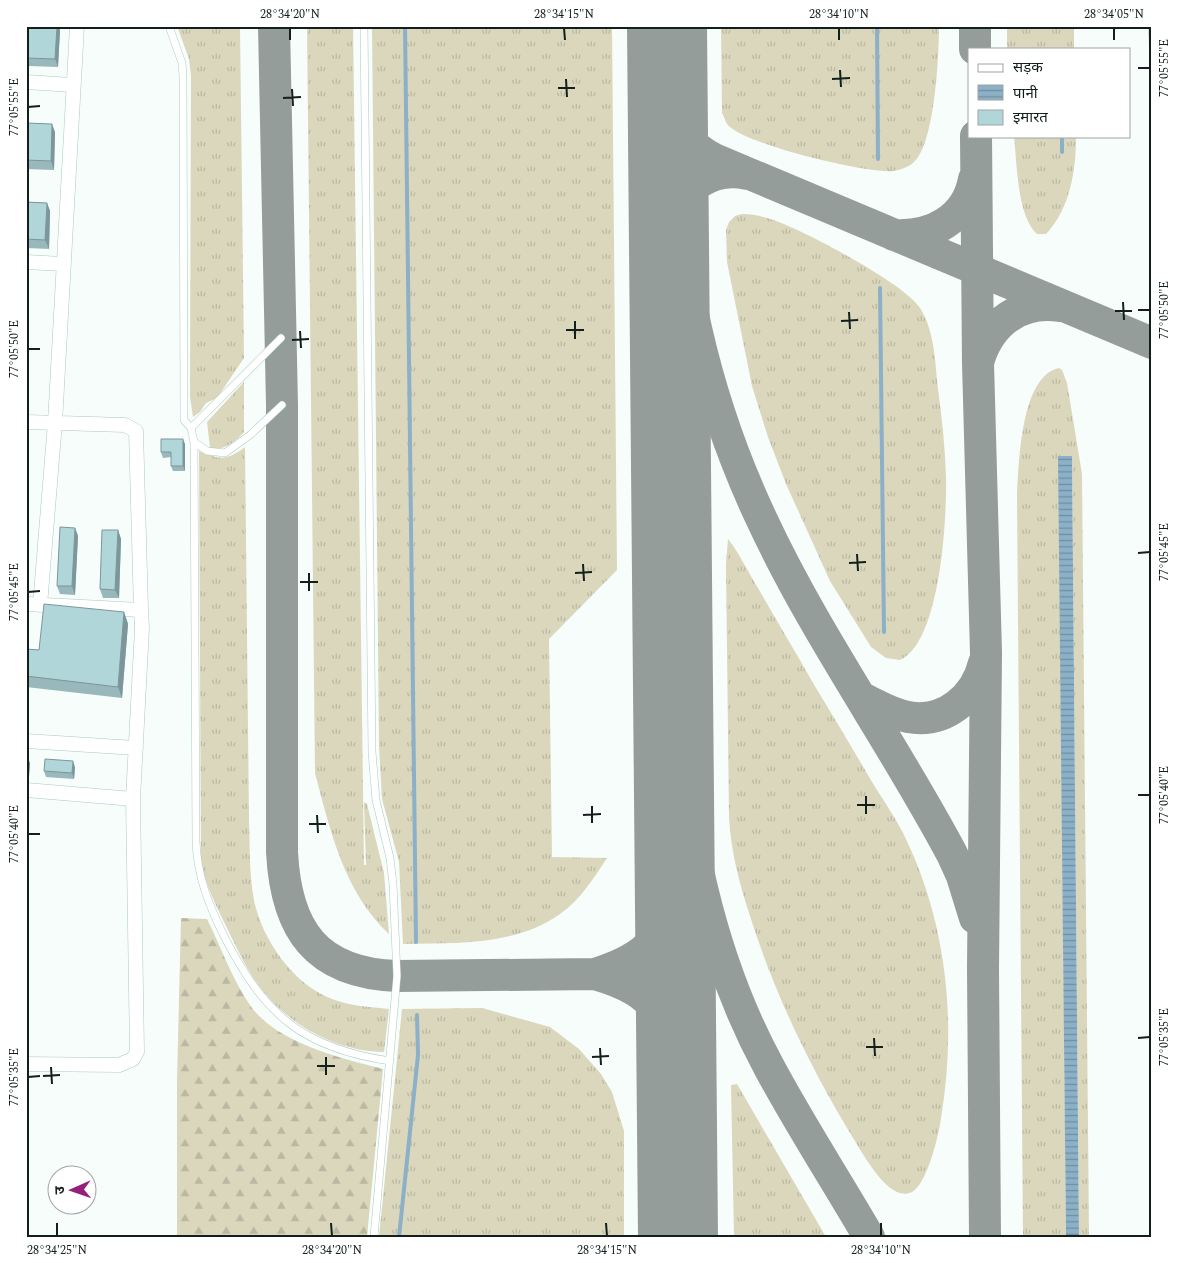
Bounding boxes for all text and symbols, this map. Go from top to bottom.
text: 28°34'20"N [260,5,320,24]
text: 28°34'15"N [534,5,594,24]
text: 28°34'10"N [809,5,869,24]
text: 28°34'05"N [1084,5,1144,24]
text: 77°05'55"E [1155,39,1174,97]
legend [968,48,1130,138]
text: सड़क [1013,56,1043,79]
text: 77°05'55"E [5,78,24,136]
text: पानी [1013,82,1039,105]
text: इमारत [1013,106,1048,129]
text: 77°05'50"E [1155,281,1174,339]
text: 77°05'50"E [5,320,24,378]
text: 77°05'45"E [1155,523,1174,581]
text: 77°05'45"E [5,563,24,621]
text: 77°05'40"E [1155,766,1174,824]
text: 77°05'40"E [5,805,24,863]
text: 77°05'35"E [1155,1008,1174,1066]
text: 77°05'35"E [5,1048,24,1106]
north arrow [48,1166,98,1216]
text: उ [49,1185,70,1195]
text: 28°34'25"N [27,1241,87,1260]
text: 28°34'20"N [302,1241,362,1260]
text: 28°34'15"N [577,1241,637,1260]
text: 28°34'10"N [851,1241,911,1260]

